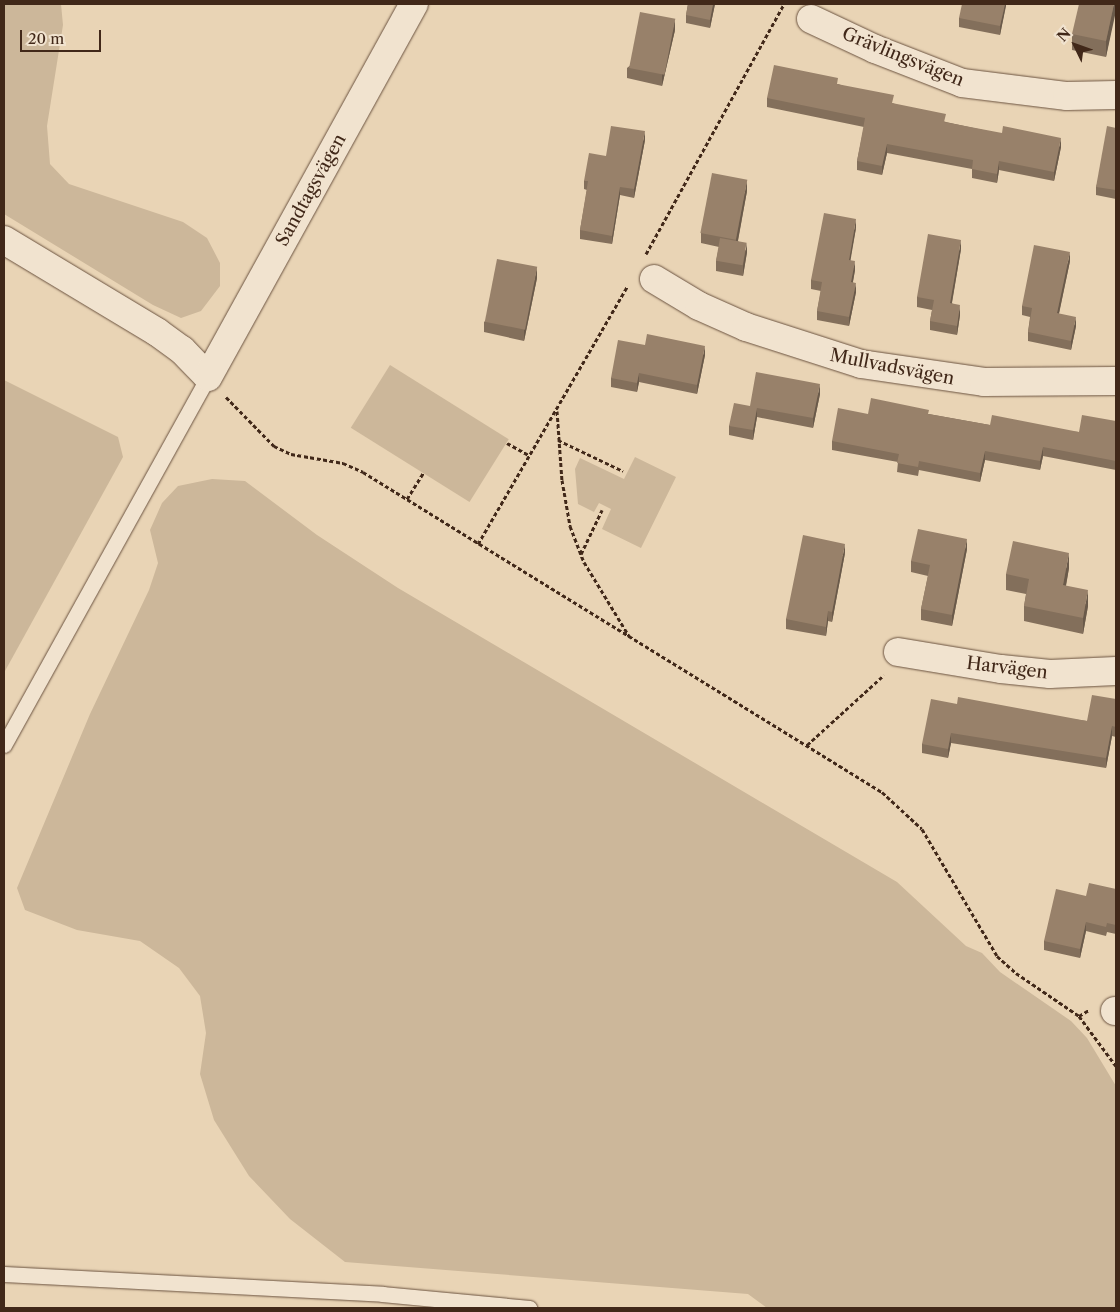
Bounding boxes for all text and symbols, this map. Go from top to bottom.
scale bar [22,20,104,52]
north arrow [1050,20,1100,70]
street label: Grävlingsvägen [839,23,967,91]
text: N [1053,24,1075,46]
text: 20 m [28,29,64,48]
street label: Sandtagsvägen [271,130,351,250]
street label: Mullvadsvägen [828,344,956,390]
street label: Harvägen [965,652,1049,684]

